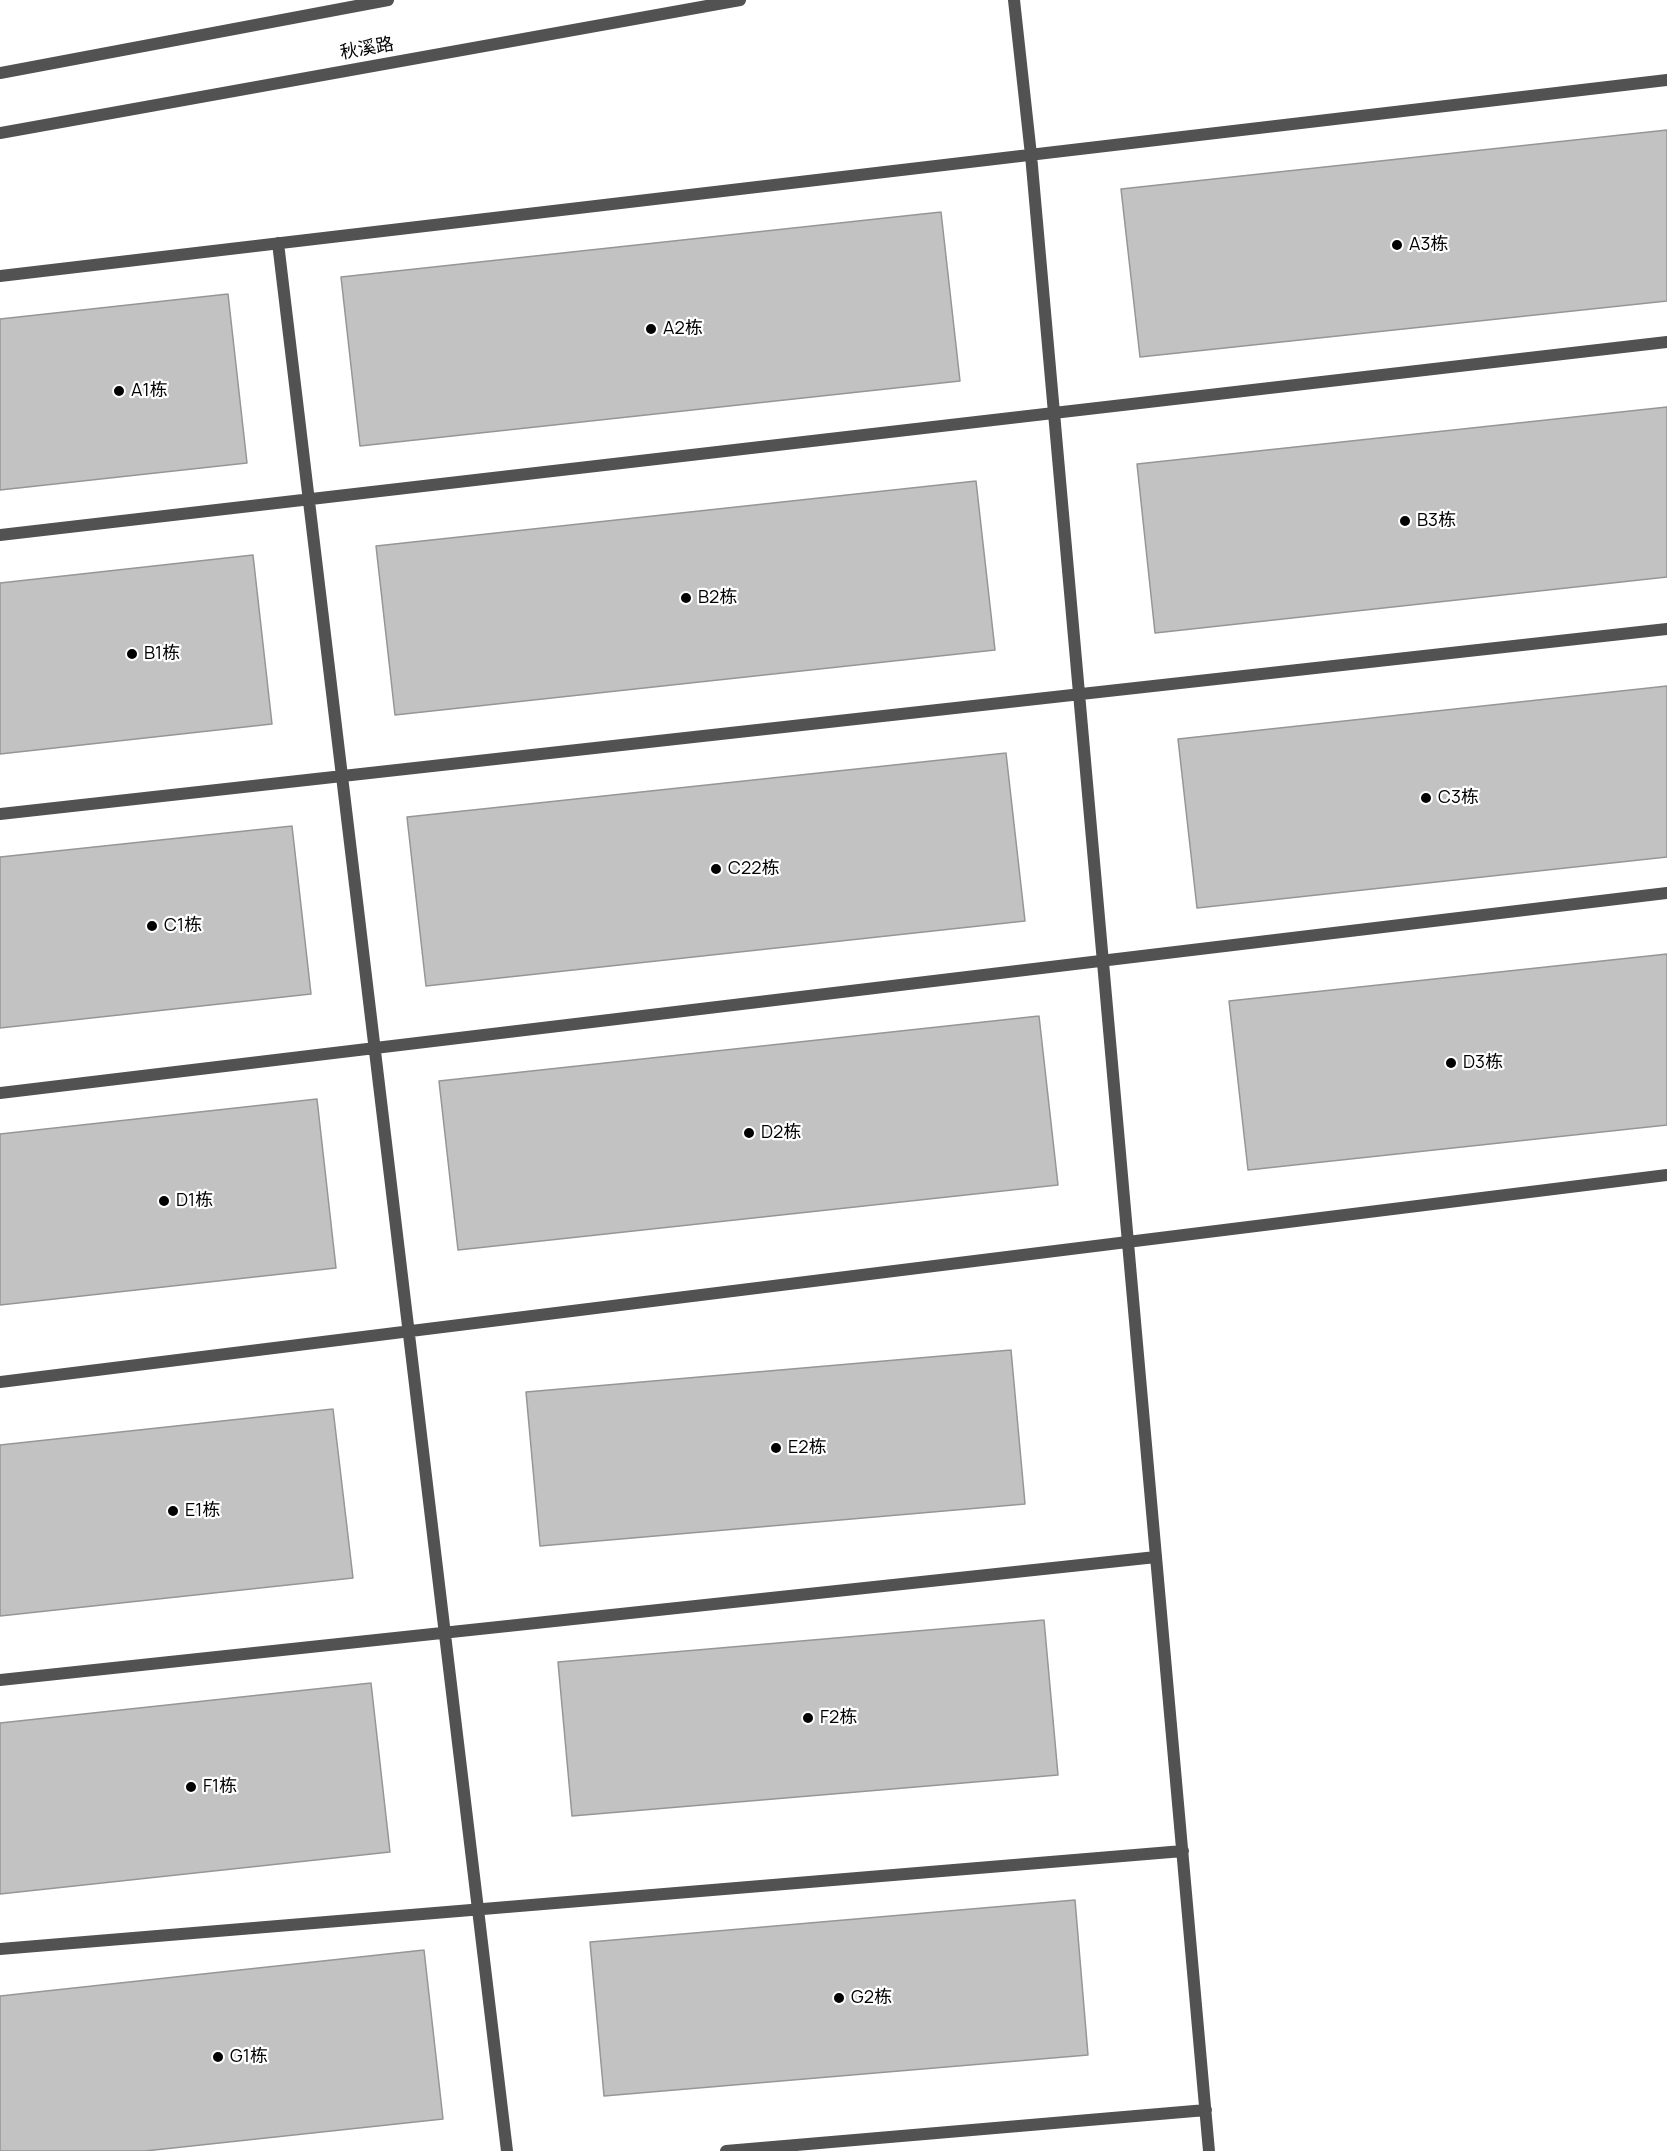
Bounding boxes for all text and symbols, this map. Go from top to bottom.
street label: 秋溪路 [339,34,395,64]
place label: A3栋 [1409,234,1448,256]
marker: A3栋 [1390,238,1404,252]
place label: A2栋 [663,318,703,340]
marker: A2栋 [644,322,658,336]
place label: A1栋 [131,380,167,402]
marker: A1栋 [112,384,126,398]
place label: B3栋 [1417,510,1456,532]
marker: B3栋 [1398,514,1412,528]
place label: B2栋 [698,587,737,609]
marker: B2栋 [679,591,693,605]
place label: B1栋 [144,643,180,665]
marker: B1栋 [125,647,139,661]
place label: C3栋 [1438,787,1479,809]
marker: C3栋 [1419,791,1433,805]
place label: C22栋 [728,858,779,880]
marker: C22栋 [709,862,723,876]
place label: C1栋 [164,915,202,937]
marker: C1栋 [145,919,159,933]
place label: D3栋 [1463,1052,1503,1074]
marker: D3栋 [1444,1056,1458,1070]
place label: D2栋 [761,1122,801,1144]
marker: D2栋 [742,1126,756,1140]
place label: D1栋 [176,1190,213,1212]
marker: D1栋 [157,1194,171,1208]
place label: E2栋 [788,1437,827,1459]
marker: E2栋 [769,1441,783,1455]
place label: E1栋 [185,1500,220,1522]
marker: E1栋 [166,1504,180,1518]
place label: F2栋 [820,1707,857,1729]
marker: F2栋 [801,1711,815,1725]
place label: F1栋 [203,1776,237,1798]
marker: F1栋 [184,1780,198,1794]
place label: G2栋 [851,1987,892,2009]
marker: G2栋 [832,1991,846,2005]
place label: G1栋 [230,2046,268,2068]
marker: G1栋 [211,2050,225,2064]

